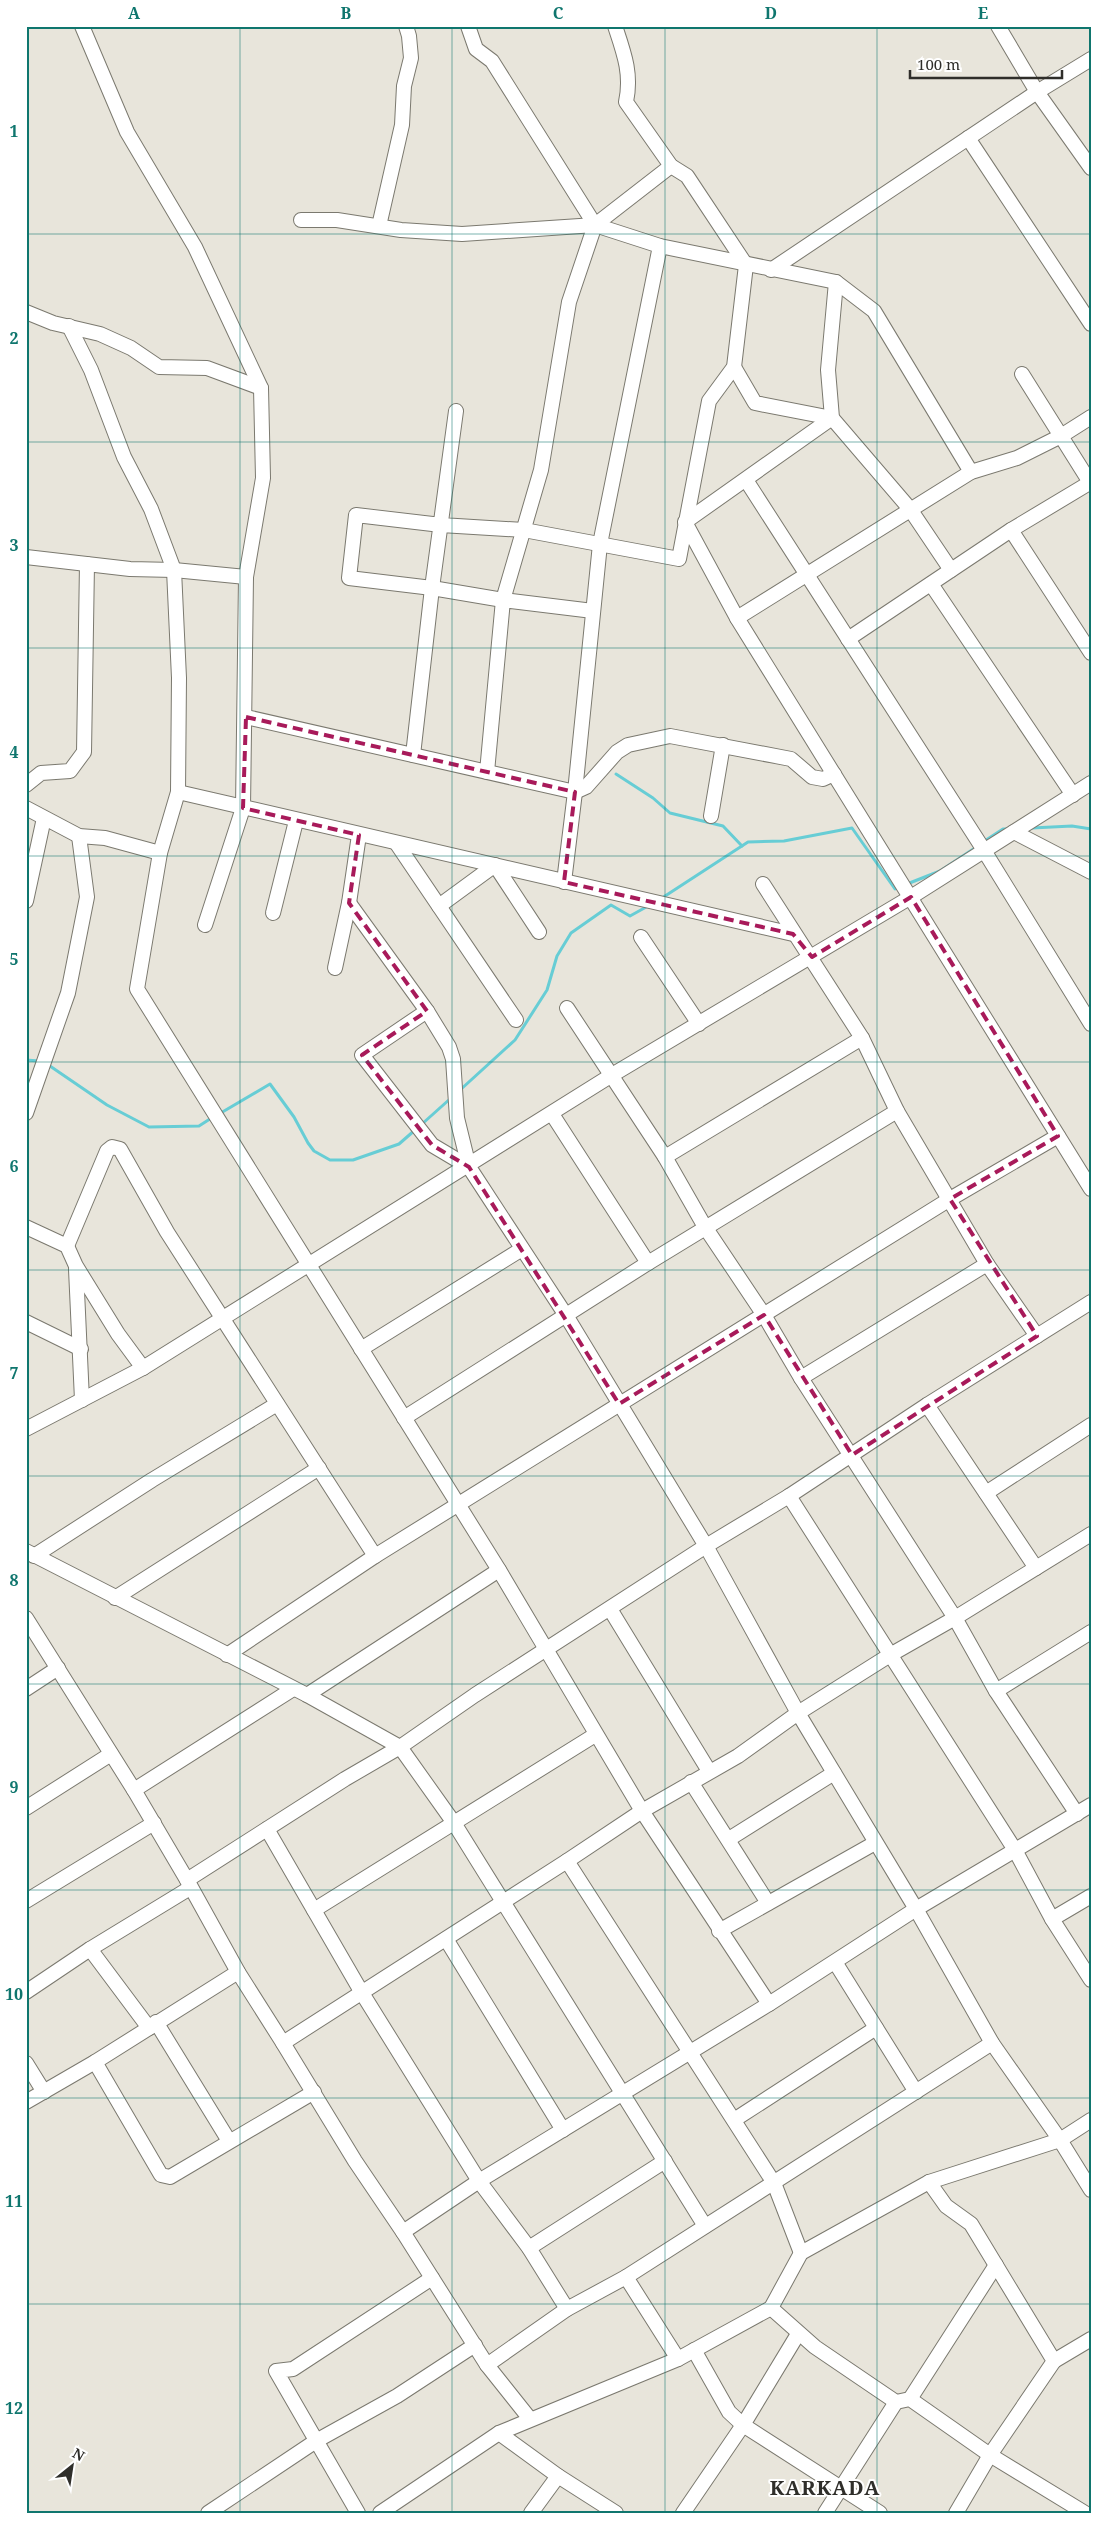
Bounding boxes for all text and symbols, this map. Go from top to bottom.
text: A [128,2,141,24]
text: B [341,2,352,24]
text: C [553,2,564,24]
text: D [765,2,777,24]
text: E [978,2,988,24]
scale bar [910,48,1062,80]
text: 100 m [917,54,960,74]
text: 1 [9,120,19,142]
text: 2 [9,327,19,349]
text: 3 [9,534,19,556]
text: 4 [9,741,19,763]
text: 5 [9,948,19,970]
text: 6 [9,1155,19,1177]
text: 7 [9,1362,19,1384]
text: 8 [9,1569,19,1591]
text: 9 [9,1776,19,1798]
text: 10 [5,1983,23,2005]
text: 11 [5,2190,23,2212]
text: 12 [5,2397,23,2419]
north arrow [48,2442,98,2492]
text: N [69,2443,88,2465]
district label: KARKADA [770,2474,880,2501]

